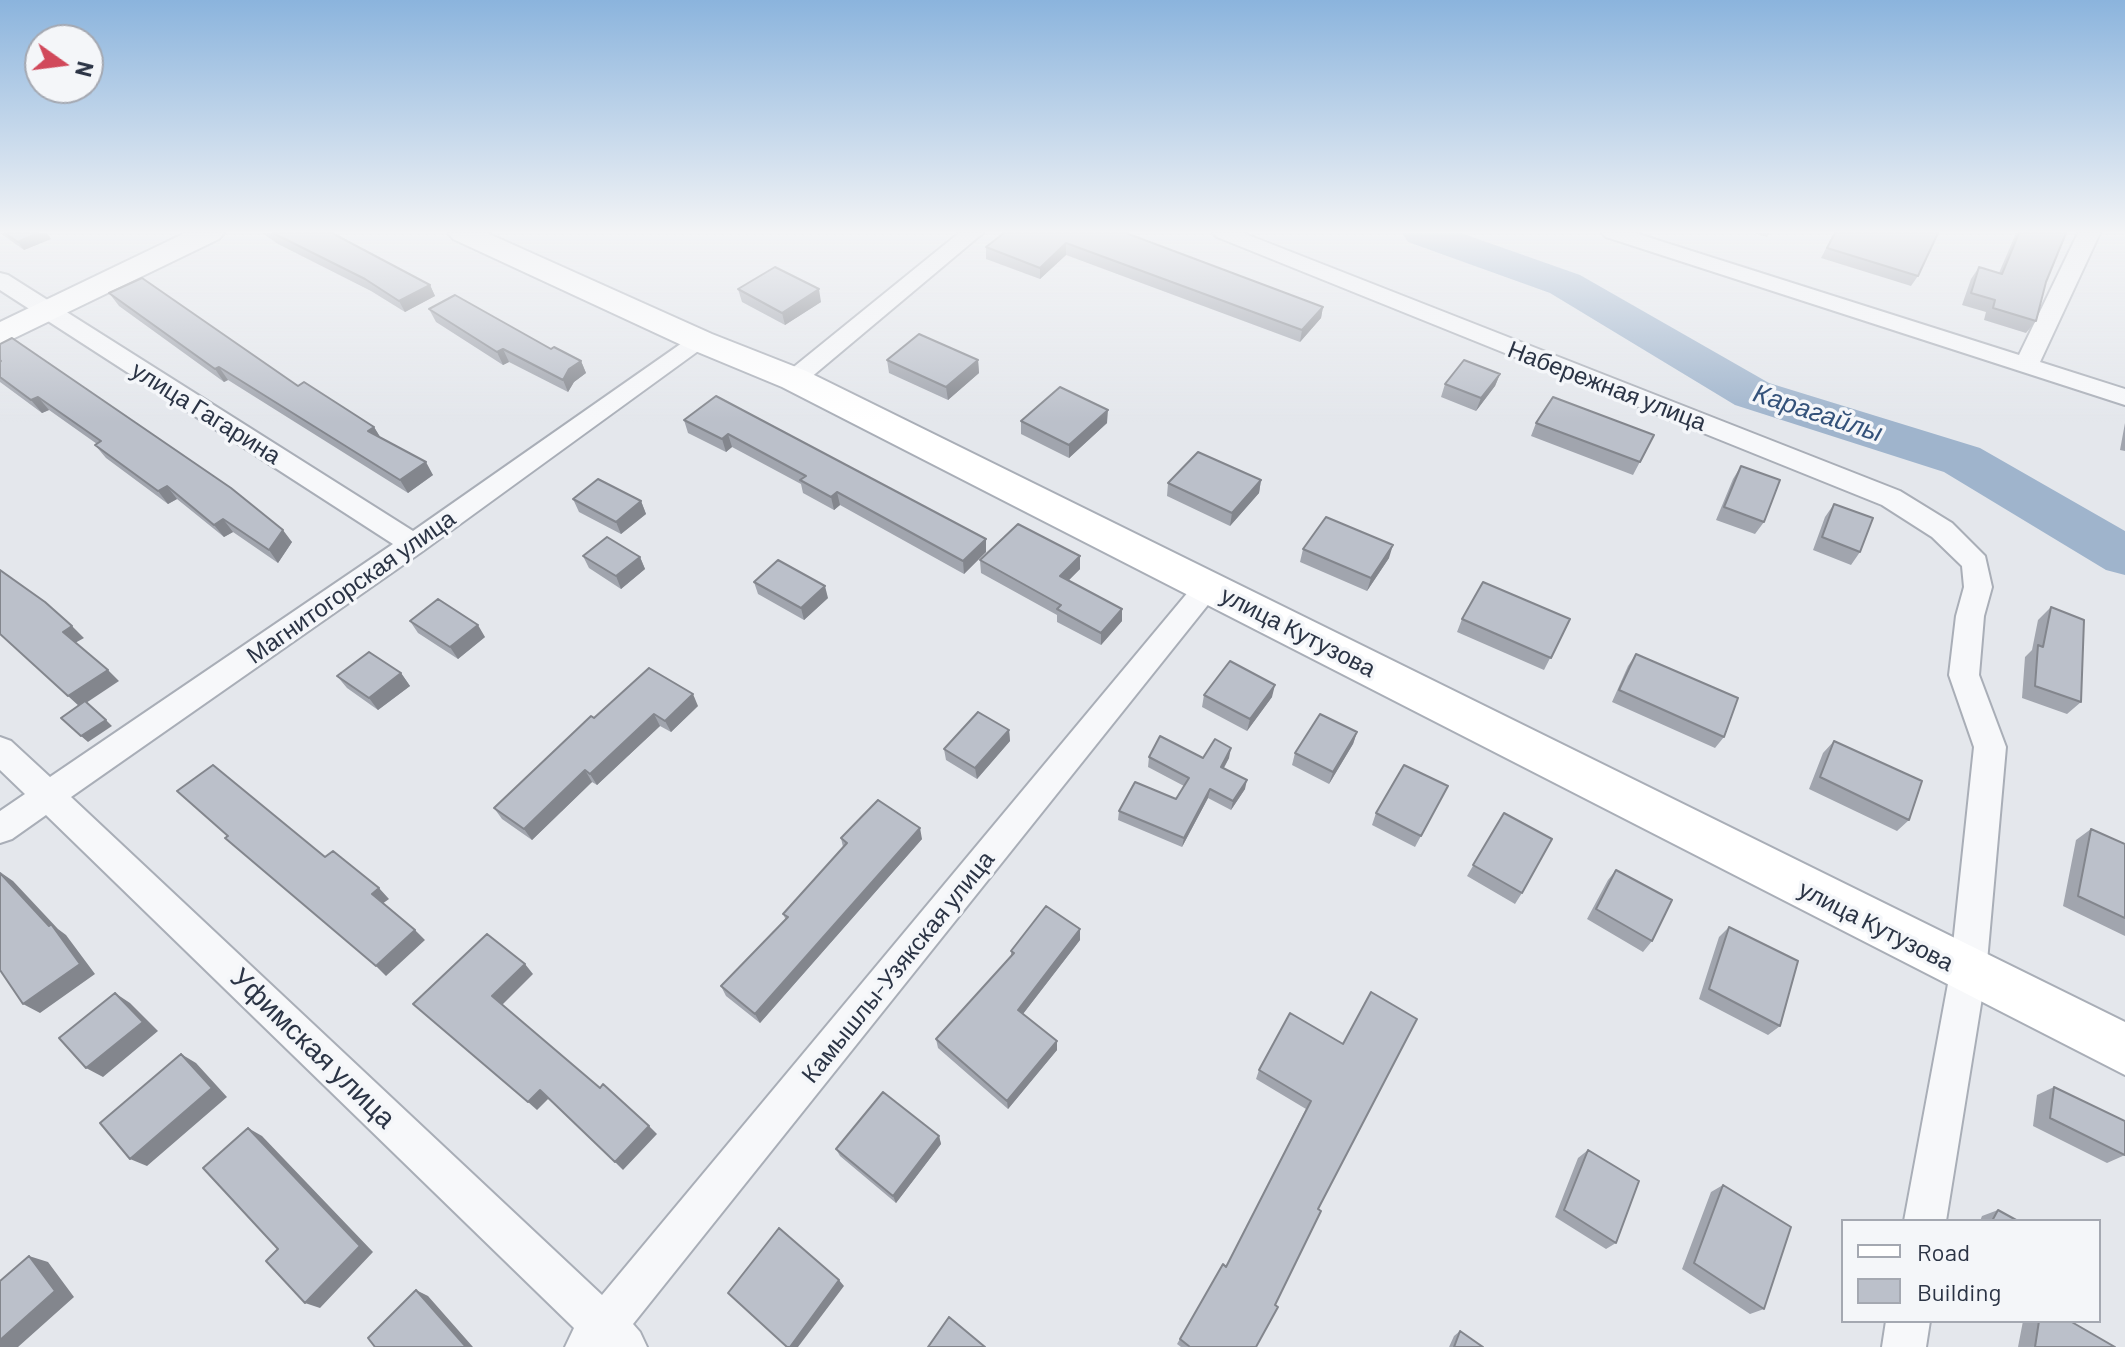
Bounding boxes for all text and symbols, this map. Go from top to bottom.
north arrow [24,24,104,104]
text: N [71,59,100,80]
street label: Набережная улица [1504,335,1710,437]
street label: улица Гагарина [126,356,286,470]
water label: Карагайлы [1749,377,1887,449]
street label: Магнитогорская улица [241,504,461,670]
street label: улица Кутузова [1216,581,1380,683]
street label: Камышлы-Узякская улица [796,845,1000,1089]
street label: улица Кутузова [1794,875,1958,977]
street label: Уфимская улица [224,961,402,1135]
legend [1841,1219,2101,1323]
text: Road [1917,1237,1970,1266]
text: Building [1917,1277,2001,1306]

